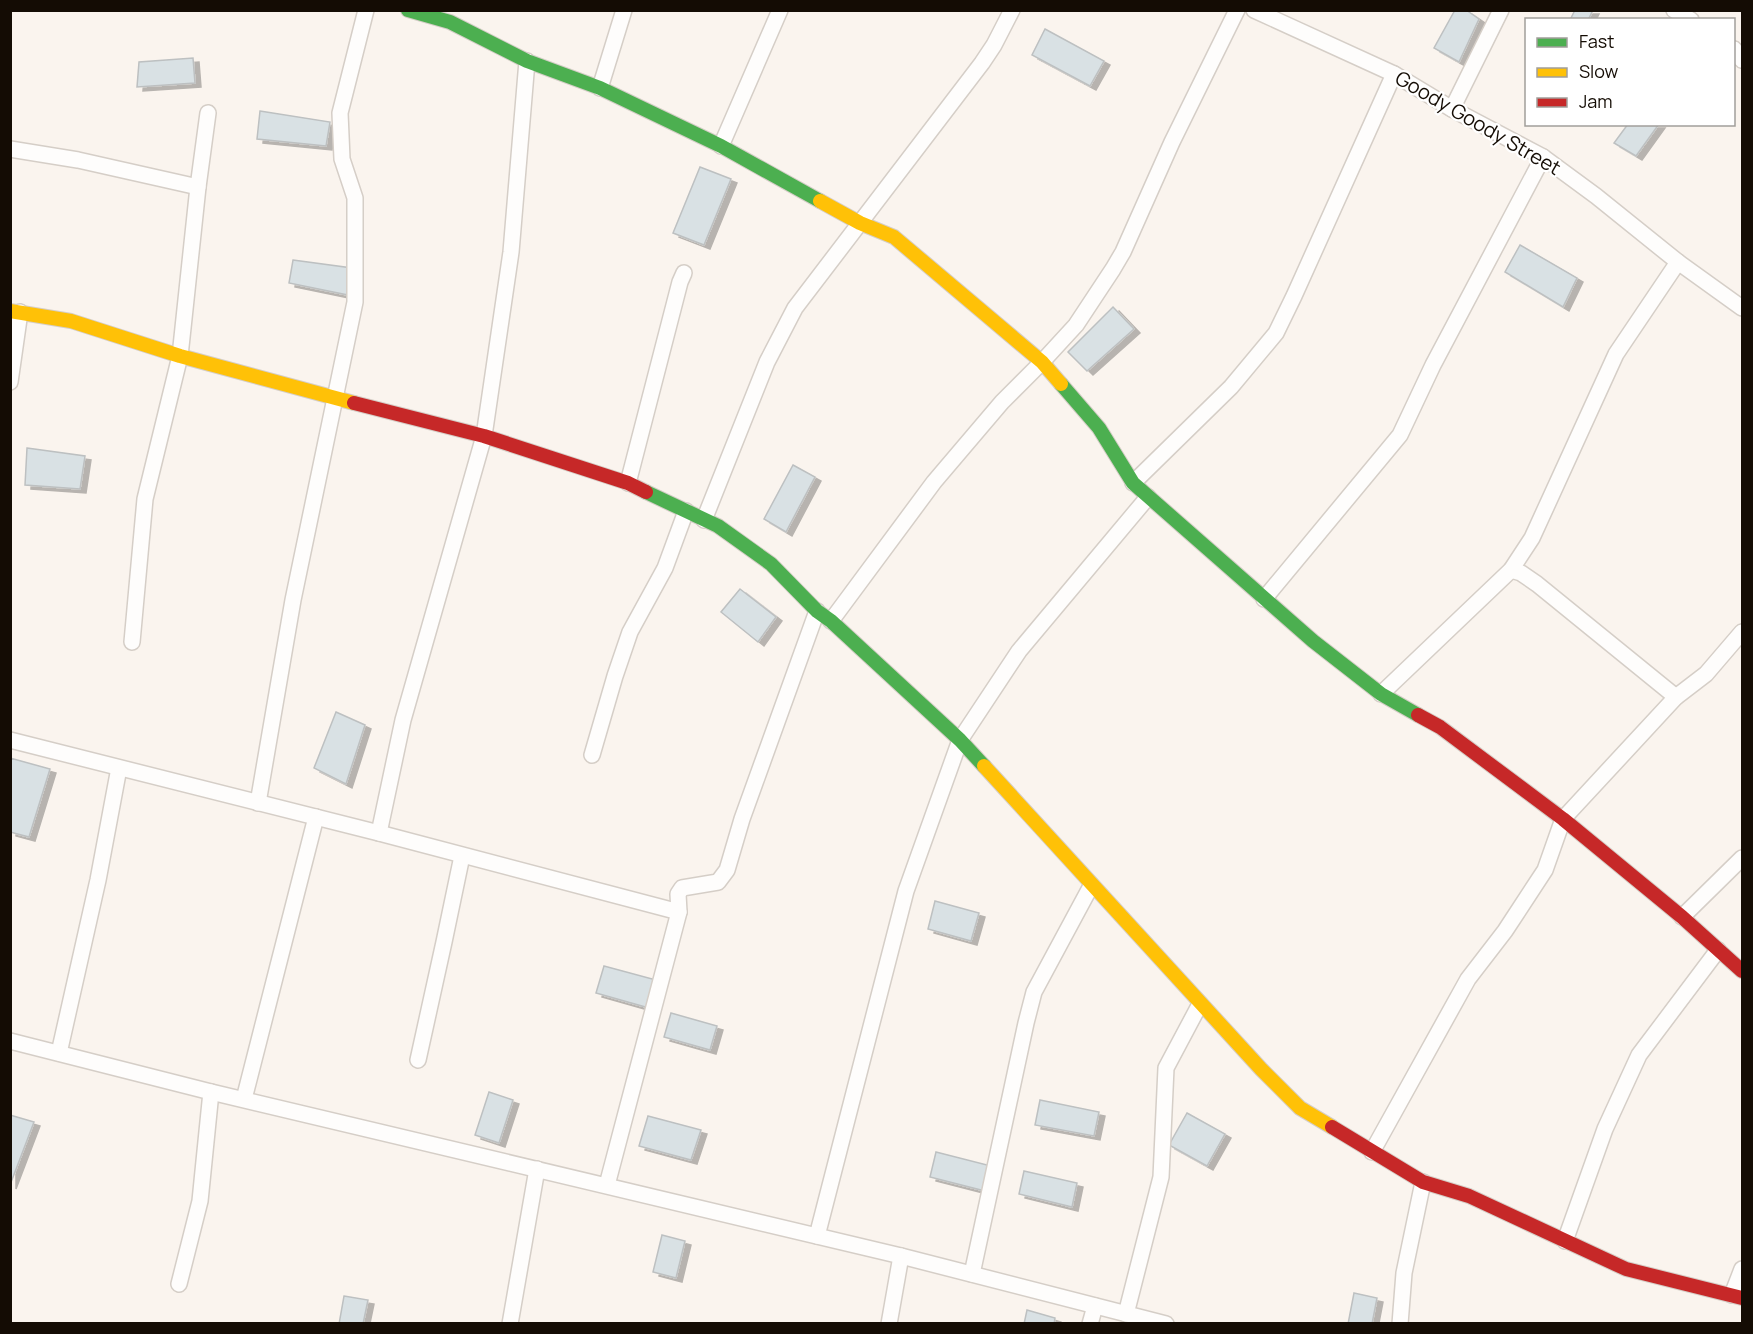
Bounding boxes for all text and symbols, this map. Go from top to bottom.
legend [1525,18,1735,126]
text: Fast [1579,29,1614,53]
text: Slow [1579,59,1619,83]
street label: Goody Goody Street [1390,64,1566,181]
text: Jam [1579,89,1613,113]

